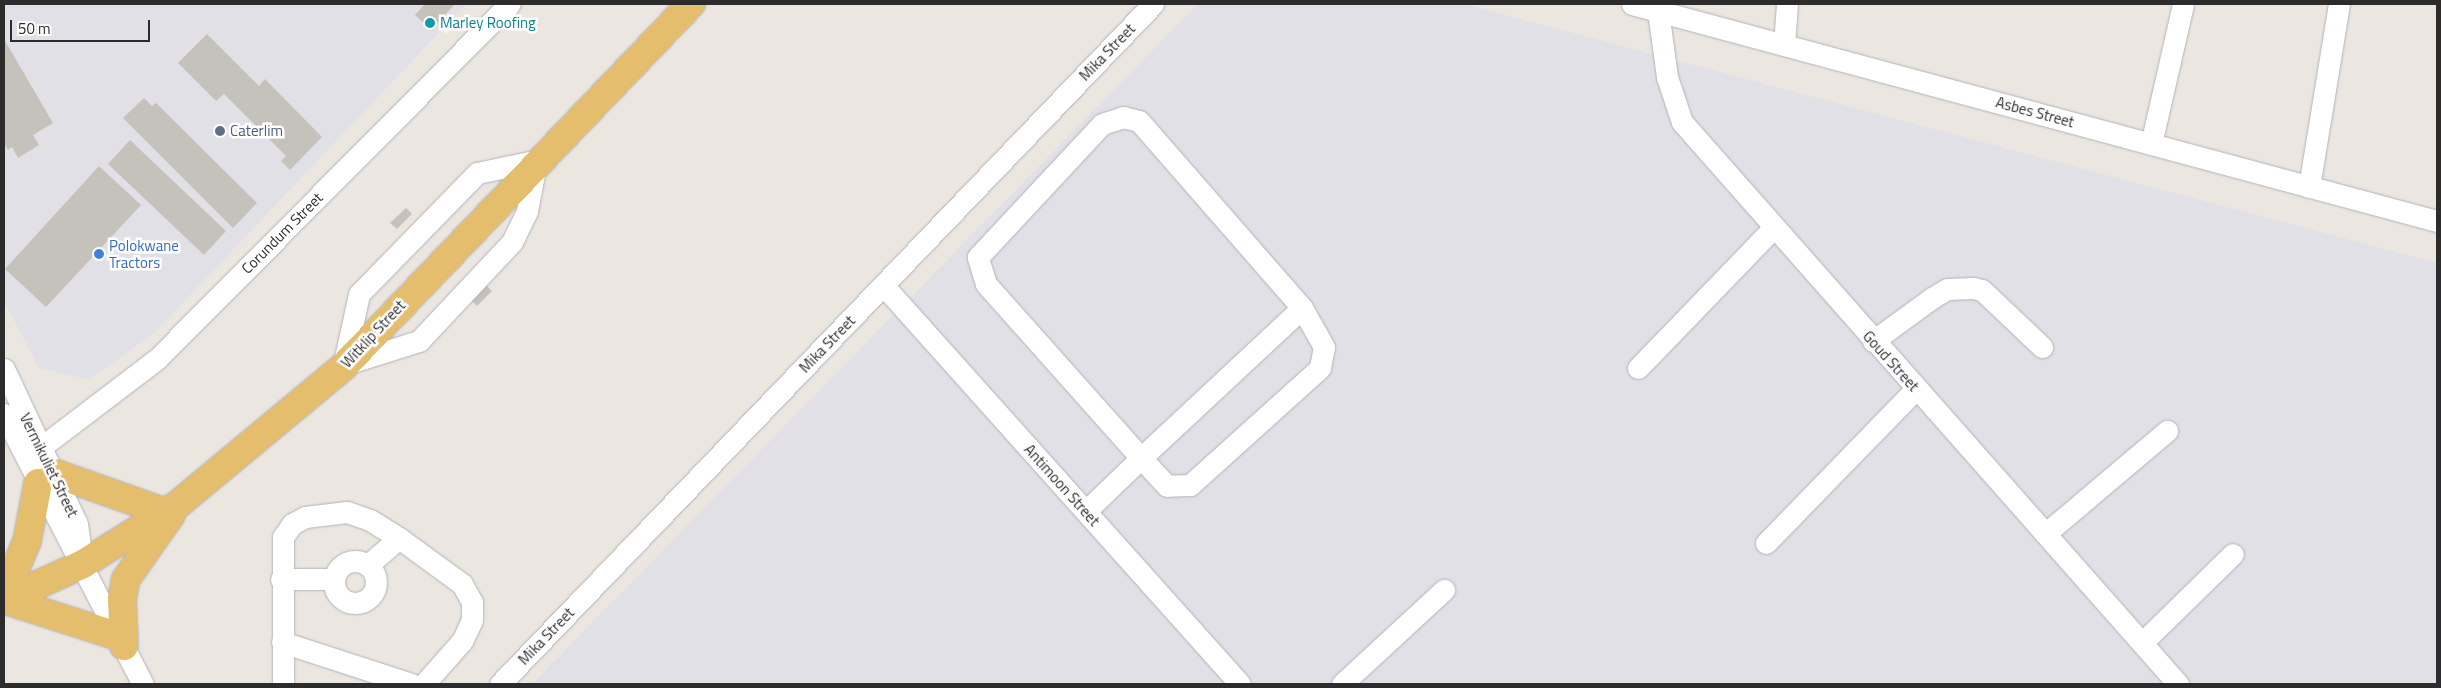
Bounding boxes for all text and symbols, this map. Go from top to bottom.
scale bar [12,10,152,42]
place label: Marley Roofing [440,14,536,32]
text: 50 m [18,17,51,40]
marker: Marley Roofing [424,17,436,29]
street label: Mika Street [1075,20,1139,84]
street label: Asbes Street [1994,93,2076,131]
place label: Caterlim [230,122,283,140]
marker: Caterlim [214,125,226,137]
street label: Corundum Street [238,189,326,277]
place label: Polokwane Tractors [109,236,179,271]
marker: Polokwane Tractors [93,248,105,260]
street label: Witklip Street [337,297,409,371]
street label: Mika Street [795,312,859,376]
street label: Goud Street [1859,327,1923,395]
street label: Vermikuliet Street [16,410,82,520]
street label: Antimoon Street [1021,440,1103,530]
street label: Mika Street [514,604,578,668]

